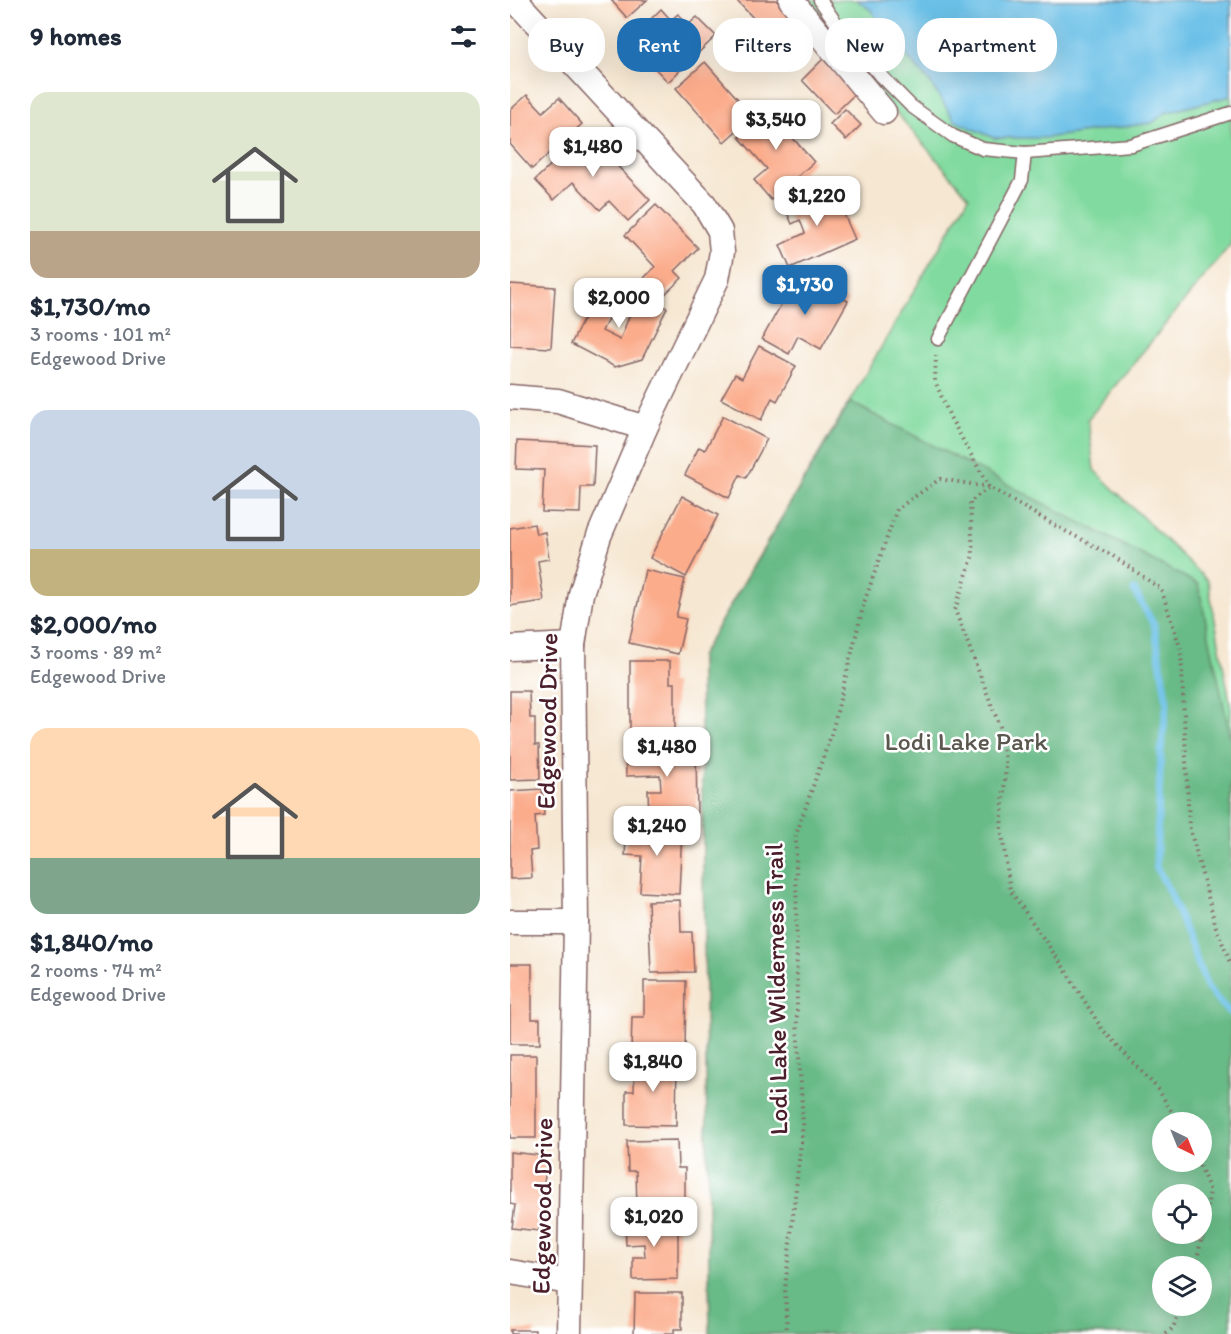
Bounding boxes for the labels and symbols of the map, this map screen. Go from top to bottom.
pin: $3,540 [727,100,825,151]
pin: $1,480 [544,127,642,178]
pin: $1,220 [768,176,866,227]
pin: $1,730 [756,265,854,316]
pin: $2,000 [570,278,668,329]
street label: Edgewood Drive [529,632,565,810]
park label: Lodi Lake Park [884,725,1048,757]
pin: $1,480 [618,727,716,778]
pin: $1,240 [608,806,706,857]
street label: Lodi Lake Wilderness Trail [757,843,795,1135]
pin: $1,840 [604,1042,702,1093]
north arrow [1152,1112,1212,1172]
street label: Edgewood Drive [524,1117,560,1295]
pin: $1,020 [605,1197,703,1248]

